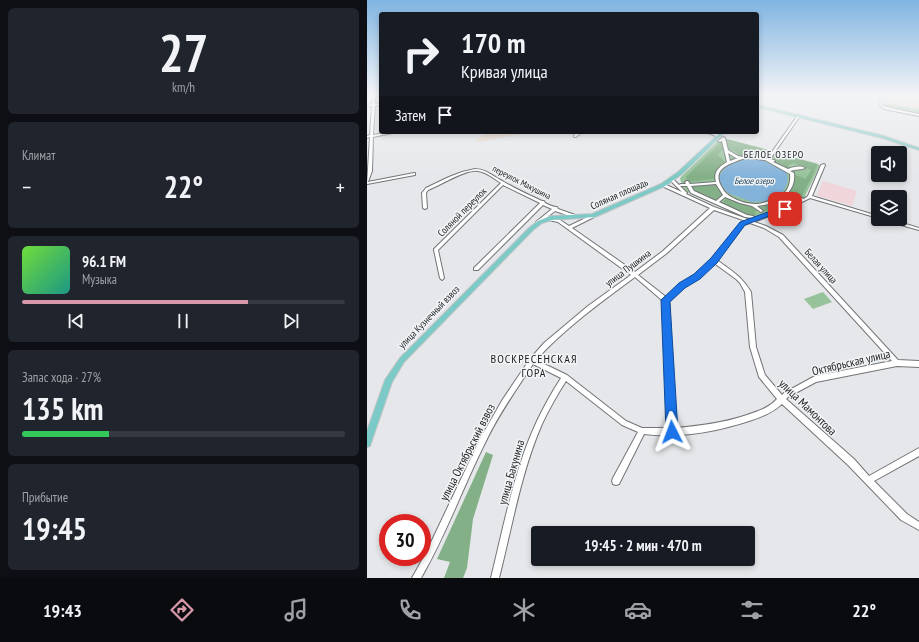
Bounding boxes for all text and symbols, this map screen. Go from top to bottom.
text: 27 [159,19,208,86]
text: 170 m [461,24,525,61]
icon: right [395,28,447,80]
text: Кривая улица [461,60,548,83]
text: km/h [172,79,195,96]
icon: arrive [434,104,456,126]
text: Затем [395,106,426,125]
map controls [871,146,907,226]
button: sound [871,146,907,182]
text: Климат [22,147,55,164]
district label: БЕЛОЕ ОЗЕРО [744,148,804,161]
street label: переулок Макушина [491,163,553,202]
text: 22° [164,167,203,206]
text: − [22,173,31,201]
text: + [336,173,345,201]
street label: Соляная площадь [588,175,650,213]
water label: Белое озеро [734,175,775,186]
street label: Соляной переулок [435,185,489,239]
button: layers [871,190,907,226]
pin [768,192,802,226]
icon: arrive [774,198,796,220]
street label: улица Пушкина [602,246,654,290]
street label: Белая улица [802,246,840,286]
text: 96.1 FM [82,252,126,271]
text: Музыка [82,271,117,288]
street label: улица Кузнечный взвоз [396,282,463,351]
icon: previous [65,310,87,332]
icon: pause [172,310,194,332]
icon: next [280,310,302,332]
street label: Октябрьская улица [810,346,892,378]
district label: ВОСКРЕСЕНСКАЯ ГОРА [491,351,577,380]
text: Запас хода · 27% [22,369,101,386]
street label: улица Мамонтова [776,376,840,439]
text: 135 km [22,389,103,428]
street label: улица Октябрьский взвоз [436,401,498,503]
position arrow [651,411,693,453]
street label: улица Бакунина [495,438,527,506]
text: Прибытие [22,489,68,506]
text: 19:45 [22,509,87,548]
speed limit sign: 30 [379,514,431,566]
text: 19:45 · 2 мин · 470 m [584,536,702,555]
icon: directions [168,596,196,624]
icon: music [282,596,310,624]
icon: phone [396,596,424,624]
icon: climate [510,596,538,624]
icon: car [624,596,652,624]
icon: filters [738,596,766,624]
text: 19:43 [43,599,82,622]
text: 22° [852,599,876,622]

